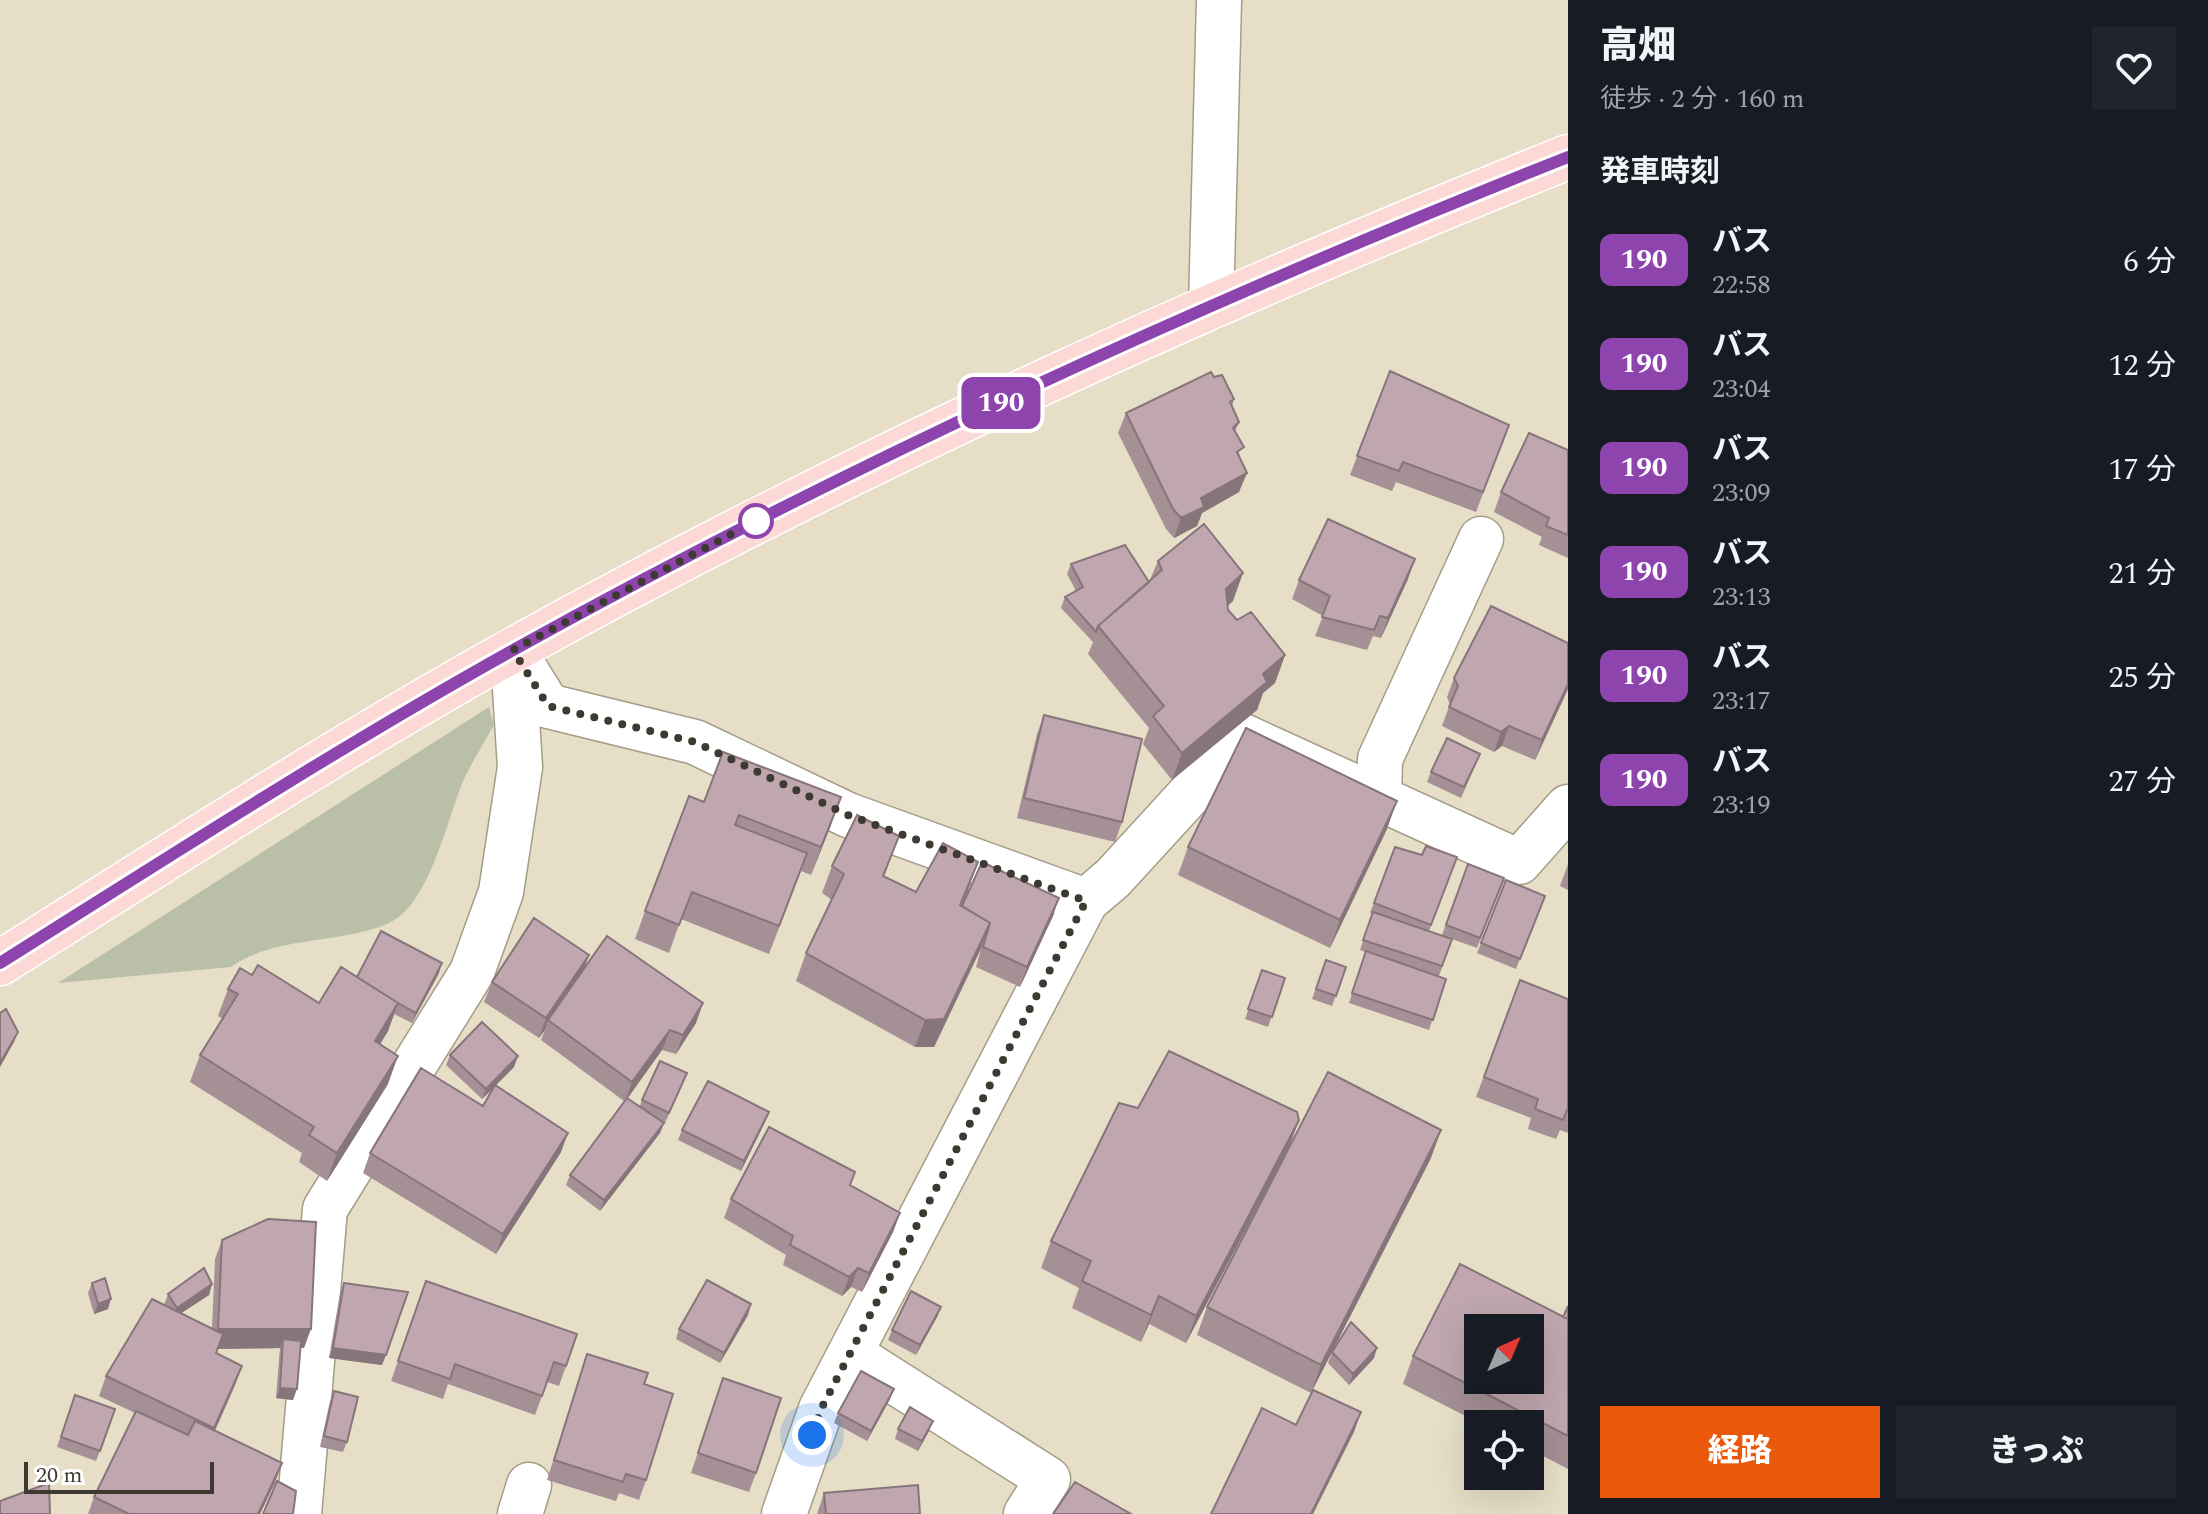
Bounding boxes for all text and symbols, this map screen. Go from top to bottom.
text: 高畑 [1600,18,1676,76]
button: heart [2092,26,2176,110]
text: 徒歩 · 2 分 · 160 m [1600,79,1804,119]
text: 発車時刻 [1600,149,1720,195]
text: バス [1712,219,1772,265]
text: 190 [1620,238,1668,281]
text: 6 分 [2124,239,2176,285]
text: 22:58 [1712,265,1771,305]
text: バス [1712,323,1772,369]
text: 190 [1620,342,1668,385]
text: 12 分 [2109,343,2176,389]
text: 23:04 [1712,369,1771,409]
line badge: 190 [955,377,1047,429]
text: 190 [977,381,1025,424]
text: バス [1712,427,1772,473]
text: 190 [1620,446,1668,489]
text: 17 分 [2109,447,2176,493]
text: 23:09 [1712,473,1771,513]
unlabelled marker [739,504,773,538]
text: バス [1712,531,1772,577]
text: 190 [1620,550,1668,593]
text: 21 分 [2109,551,2176,597]
text: 23:13 [1712,577,1771,617]
text: バス [1712,635,1772,681]
text: 190 [1620,654,1668,697]
text: 25 分 [2109,655,2176,701]
text: 23:17 [1712,681,1771,721]
text: バス [1712,739,1772,785]
text: 190 [1620,758,1668,801]
text: 27 分 [2109,759,2176,805]
text: 23:19 [1712,785,1771,825]
north arrow [1464,1314,1544,1394]
map controls [1464,1314,1544,1490]
button: 経路 [1600,1406,1880,1498]
button: きっぷ [1896,1406,2176,1498]
button: locate [1464,1410,1544,1490]
your location [792,1415,832,1455]
scale bar [24,1458,214,1494]
text: 20 m [36,1459,82,1492]

